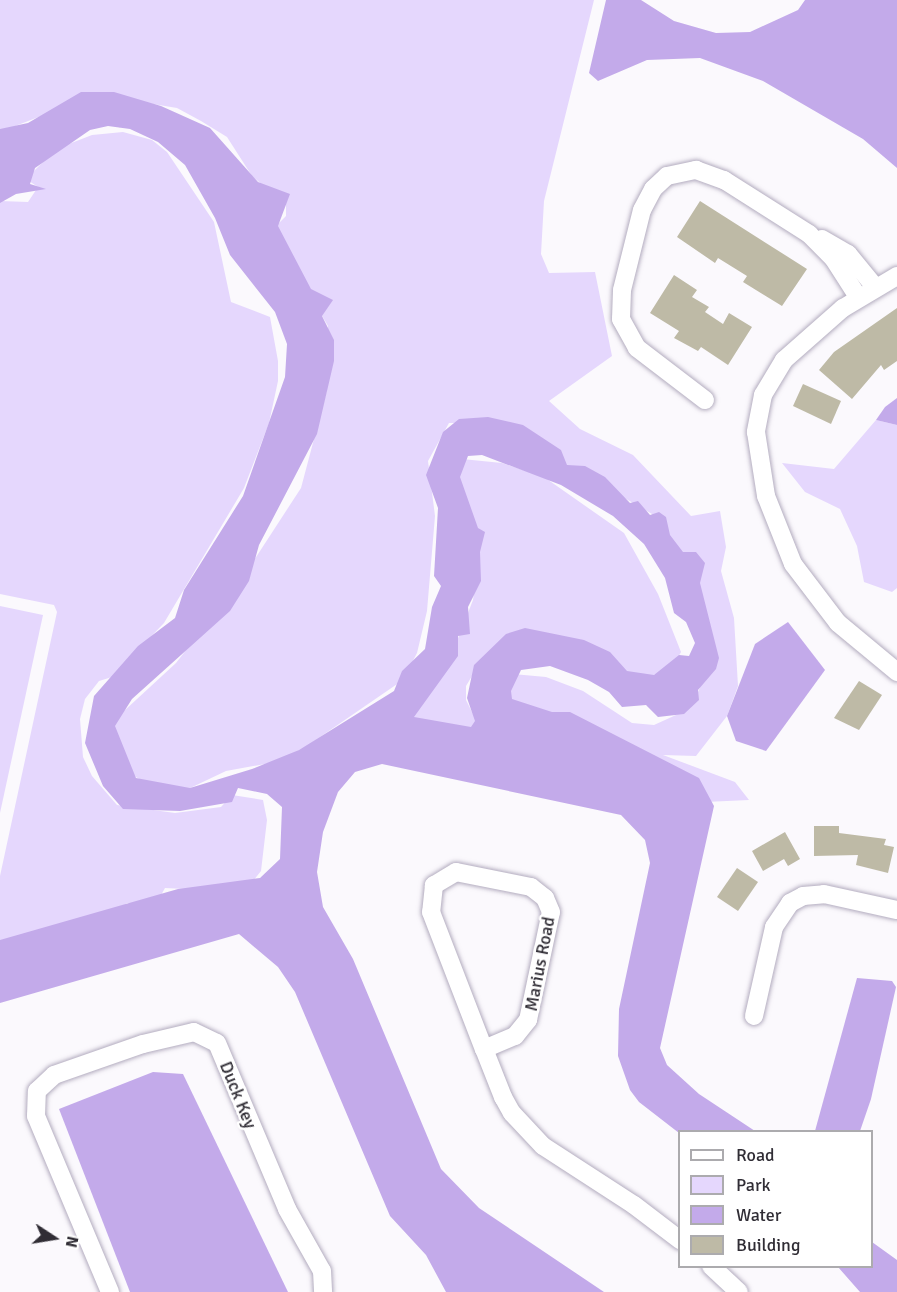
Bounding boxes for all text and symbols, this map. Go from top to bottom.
street label: Marius Road [520,915,560,1013]
street label: Duck Key [215,1058,261,1132]
legend [678,1130,873,1268]
text: Road [736,1144,775,1166]
text: Park [736,1174,771,1196]
text: Water [736,1204,781,1226]
north arrow [24,1208,84,1268]
text: N [61,1234,83,1249]
text: Building [736,1234,800,1256]

